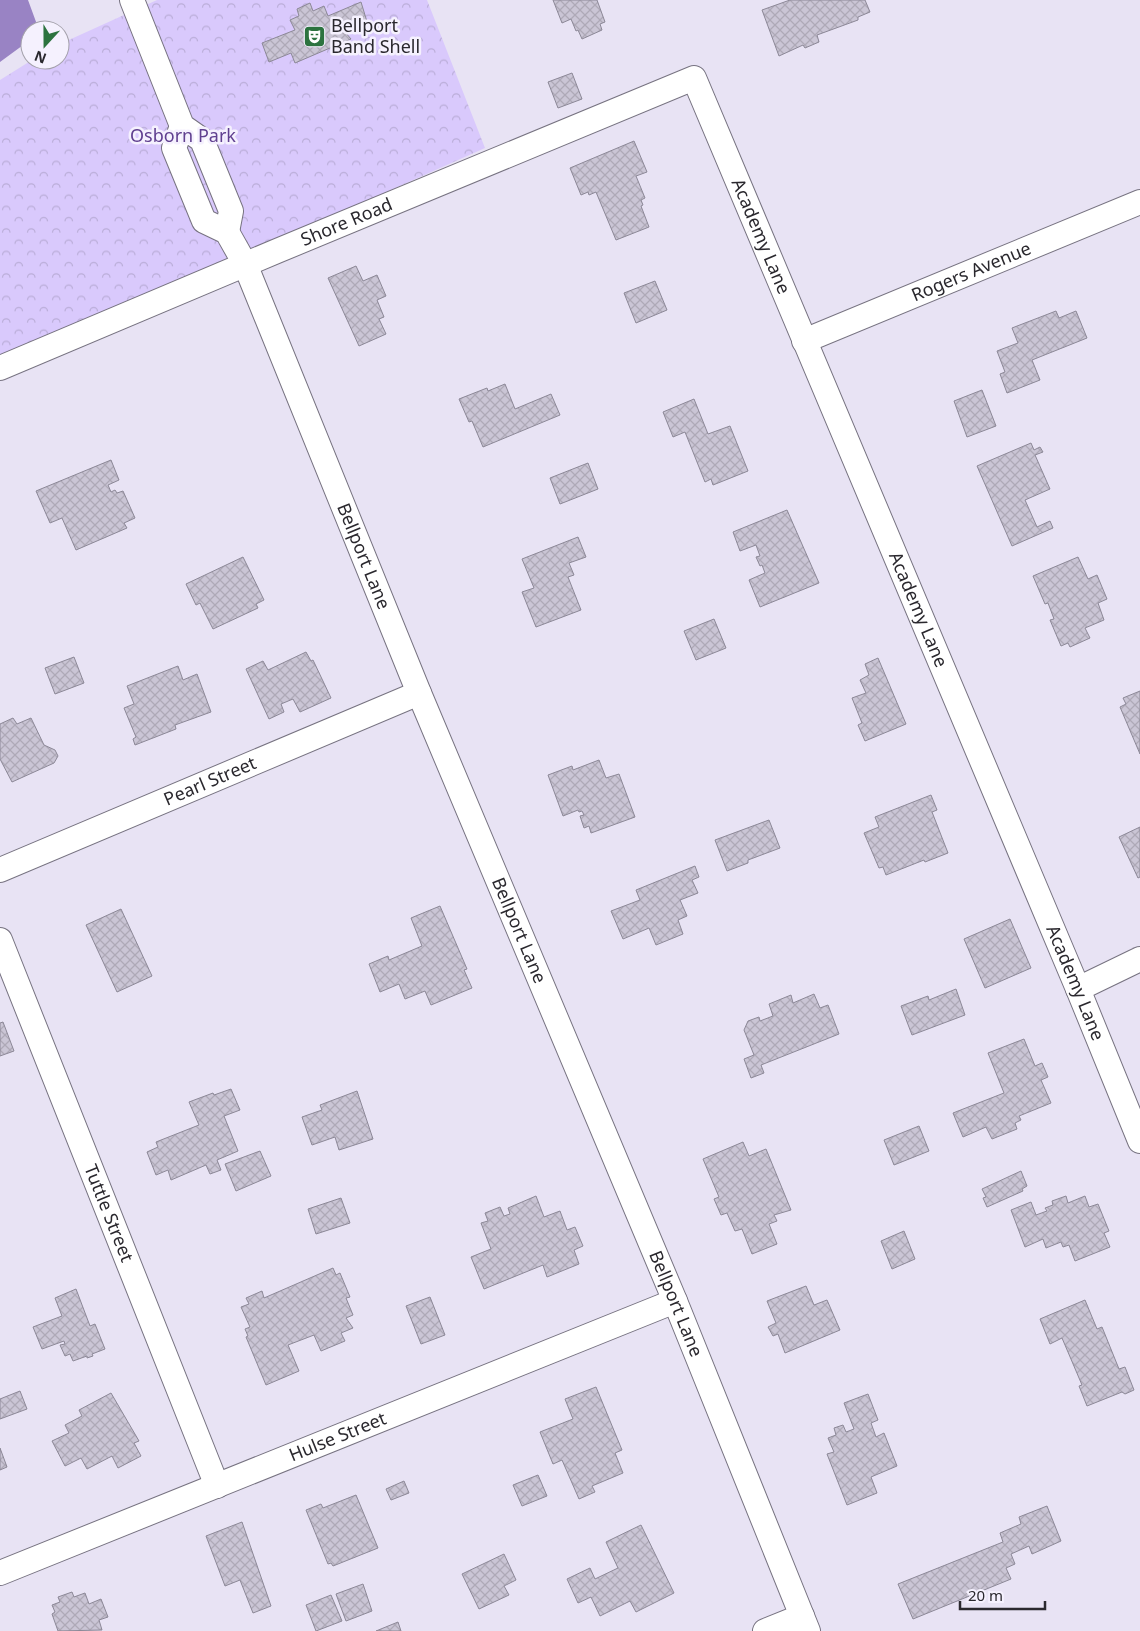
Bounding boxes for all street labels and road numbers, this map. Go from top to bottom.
street label: Academy Lane [727,175,797,297]
street label: Shore Road [297,192,396,251]
street label: Rogers Avenue [907,235,1034,306]
street label: Bellport Lane [332,499,397,613]
street label: Academy Lane [884,548,954,671]
street label: Pearl Street [160,750,260,811]
street label: Bellport Lane [487,873,553,986]
street label: Academy Lane [1041,921,1111,1044]
street label: Tuttle Street [79,1161,140,1266]
street label: Bellport Lane [644,1247,709,1360]
street label: Hulse Street [285,1405,390,1466]

